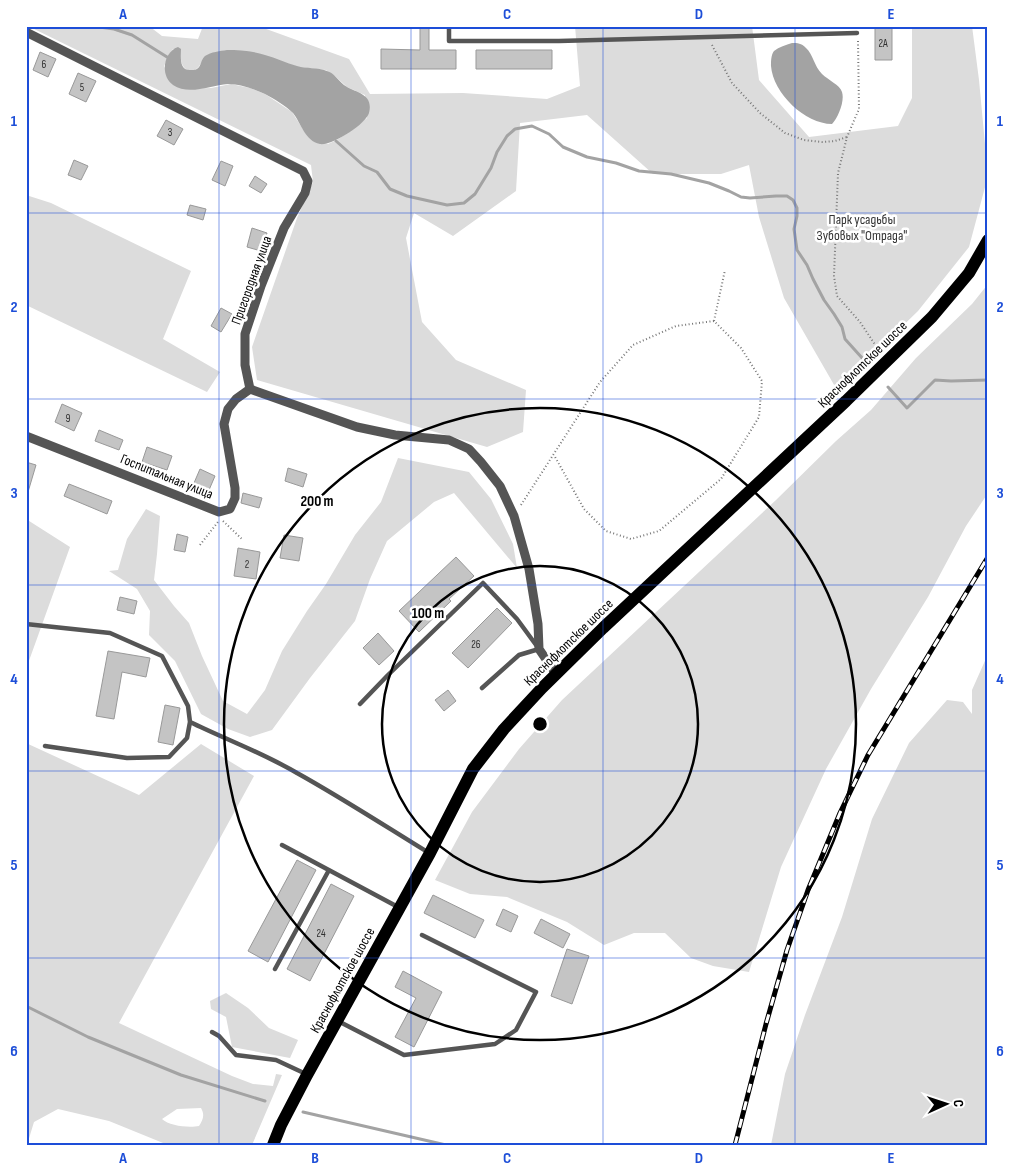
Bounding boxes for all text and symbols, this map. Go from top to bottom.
text: A [118,5,127,24]
text: B [311,5,319,24]
text: C [503,5,511,24]
text: D [695,5,703,24]
text: E [888,5,895,24]
house number: 2А [878,37,888,50]
house number: 6 [42,58,47,71]
house number: 5 [80,81,84,94]
text: 1 [11,112,18,131]
text: 1 [997,112,1004,131]
house number: 3 [168,126,173,139]
park label: Парк усадьбы Зубовых "Отрада" [817,211,907,244]
street label: Пригородная улица [228,233,275,327]
text: 2 [10,298,18,317]
text: 2 [996,298,1004,317]
street label: Краснофлотское шоссе [814,317,911,411]
house number: 9 [66,412,71,425]
street label: Госпитальная улица [118,450,216,503]
text: 3 [10,484,18,503]
text: 3 [996,484,1004,503]
text: 200 m [300,492,334,511]
house number: 2 [245,558,250,571]
street label: Краснофлотское шоссе [520,595,617,689]
text: 100 m [412,604,444,623]
house number: 26 [471,638,481,651]
text: 4 [10,670,18,689]
text: 4 [996,670,1004,689]
centre of rings [531,715,549,733]
text: 5 [10,856,18,875]
text: 5 [996,856,1004,875]
street label: Краснофлотское шоссе [306,925,378,1036]
house number: 24 [316,927,326,940]
text: 6 [10,1042,18,1061]
text: 6 [996,1042,1004,1061]
north arrow [922,1078,972,1128]
text: С [950,1099,967,1107]
text: A [118,1149,127,1168]
text: B [311,1149,319,1168]
text: C [503,1149,511,1168]
text: D [695,1149,703,1168]
text: E [888,1149,895,1168]

